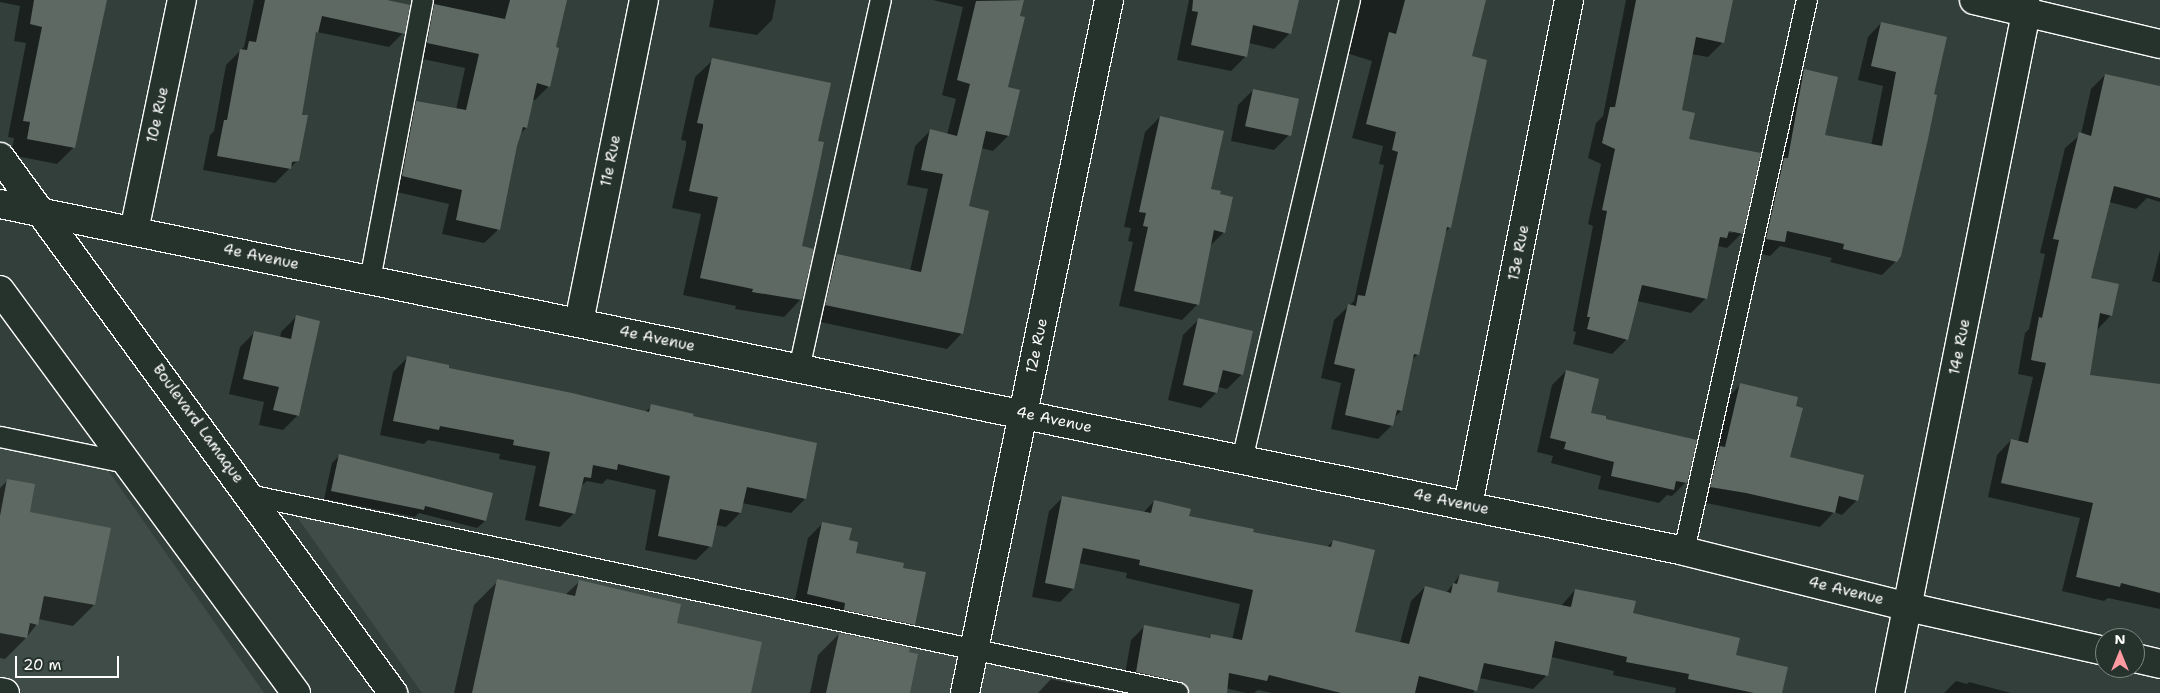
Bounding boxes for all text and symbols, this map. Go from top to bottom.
street label: 10e Rue [143,85,173,145]
street label: 11e Rue [597,134,625,188]
street label: 13e Rue [1505,224,1533,282]
street label: 4e Avenue [221,240,301,274]
street label: 12e Rue [1022,317,1052,375]
street label: 14e Rue [1946,317,1974,377]
street label: 4e Avenue [617,322,697,356]
street label: Boulevard Lamaque [149,361,247,487]
street label: 4e Avenue [1014,403,1094,437]
street label: 4e Avenue [1411,485,1491,519]
street label: 4e Avenue [1806,573,1886,609]
north arrow [2095,628,2145,678]
text: N [2114,630,2126,648]
scale bar [18,646,121,678]
text: 20 m [23,655,62,675]

